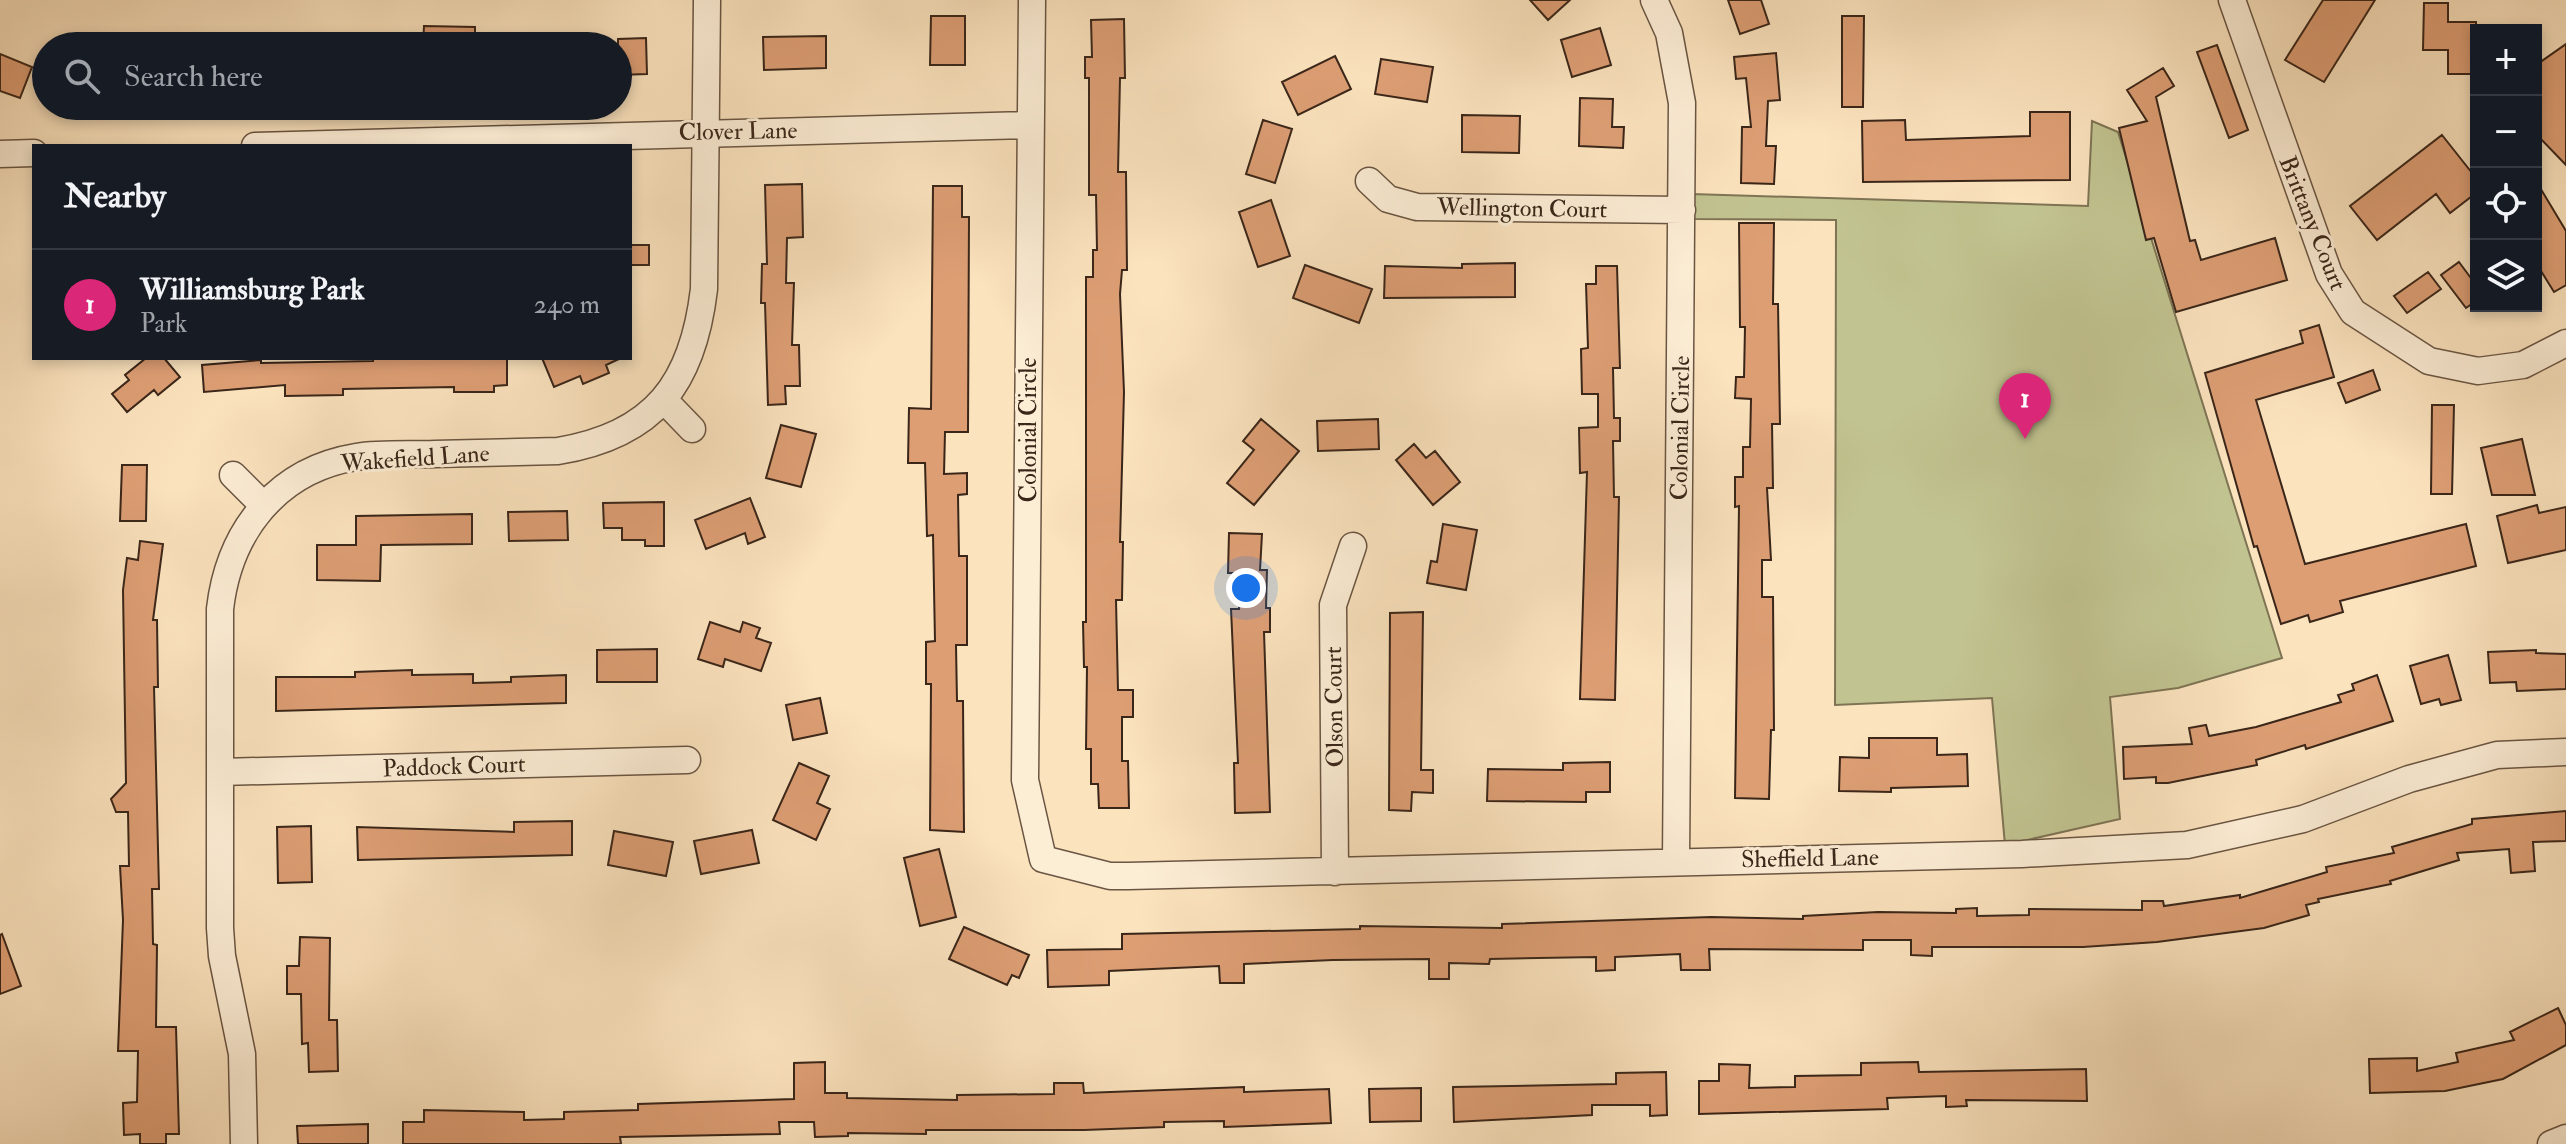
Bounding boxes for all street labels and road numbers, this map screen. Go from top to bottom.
street label: Clover Lane [678,115,798,148]
street label: Brittany Court [2272,151,2354,295]
street label: Wellington Court [1436,192,1608,225]
street label: Colonial Circle [1664,355,1697,501]
street label: Colonial Circle [1013,358,1044,502]
street label: Wakefield Lane [339,438,491,479]
street label: Olson Court [1318,646,1351,768]
street label: Paddock Court [382,749,526,784]
street label: Sheffield Lane [1741,842,1879,875]

